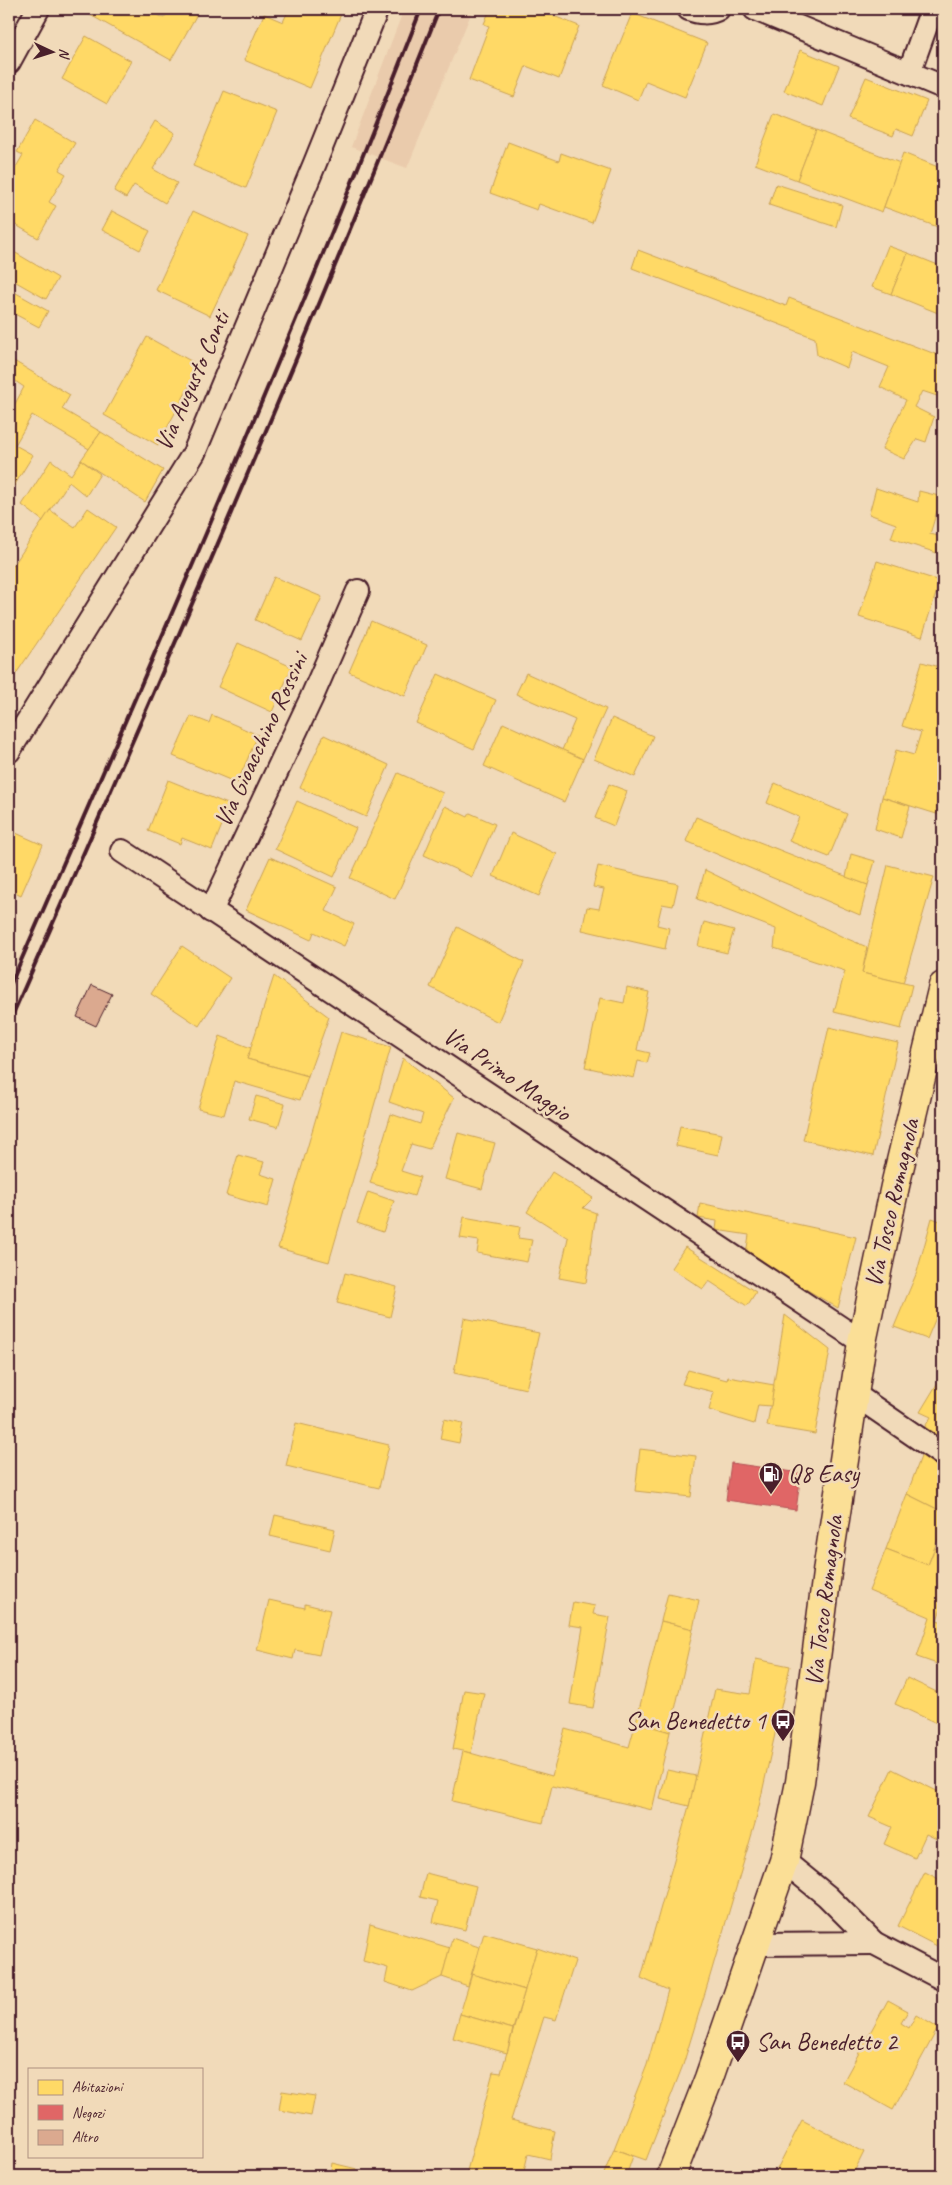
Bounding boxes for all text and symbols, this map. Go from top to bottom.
north arrow [28,28,78,78]
text: N [56,48,73,60]
street label: Via Augusto Conti [147,303,238,456]
street label: Via Gioacchino Rossini [207,645,317,832]
street label: Via Primo Maggio [437,1020,578,1129]
street label: Via Tosco Romagnola [857,1114,927,1290]
place label: Q8 Easy [788,1458,861,1490]
fuel station icon: Q8 Easy [758,1461,784,1495]
street label: Via Tosco Romagnola [798,1512,851,1688]
place label: San Benedetto 1 [625,1705,768,1737]
bus stop icon: San Benedetto 1 [770,1708,796,1742]
place label: San Benedetto 2 [756,2026,899,2058]
bus stop icon: San Benedetto 2 [725,2029,751,2063]
legend [28,2068,202,2158]
text: Abitazioni [72,2078,124,2097]
text: Negozi [72,2104,106,2123]
text: Altro [72,2128,98,2147]

